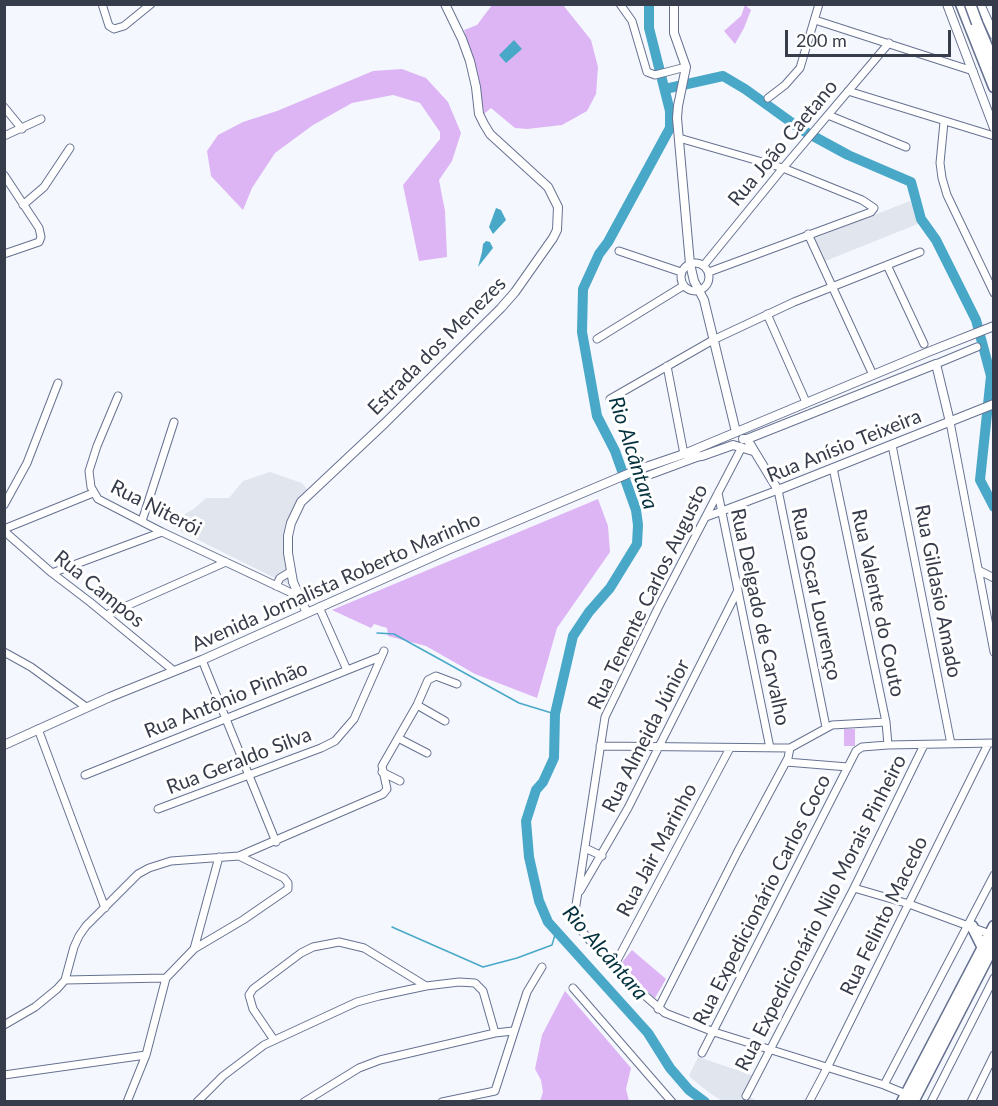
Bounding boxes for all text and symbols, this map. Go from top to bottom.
scale bar [788,18,954,56]
text: 200 m [796,29,847,51]
street label: Rua João Caetano [723,75,843,211]
street label: Estrada dos Menezes [363,272,511,420]
water label: Rio Alcântara [603,393,663,513]
street label: Rua Anísio Teixeira [763,404,925,488]
street label: Rua Niterói [106,475,206,541]
street label: Rua Tenente Carlos Augusto [583,481,713,713]
street label: Rua Gildasio Amado [909,502,967,680]
street label: Rua Oscar Lourenço [786,505,846,683]
street label: Rua Delgado de Carvalho [725,506,795,728]
street label: Avenida Jornalista Roberto Marinho [188,507,484,657]
street label: Rua Valente do Couto [846,507,910,699]
street label: Rua Campos [49,545,149,633]
street label: Rua Almeida Júnior [597,655,695,817]
street label: Rua Antônio Pinhão [141,656,311,744]
street label: Rua Geraldo Silva [163,722,315,800]
street label: Rua Expedicionário Nilo Morais Pinheiro [730,751,912,1075]
street label: Rua Expedicionário Carlos Coco [688,770,836,1030]
street label: Rua Jair Marinho [612,779,702,921]
street label: Rua Felinto Macedo [835,832,933,1000]
water label: Rio Alcântara [557,901,653,1005]

